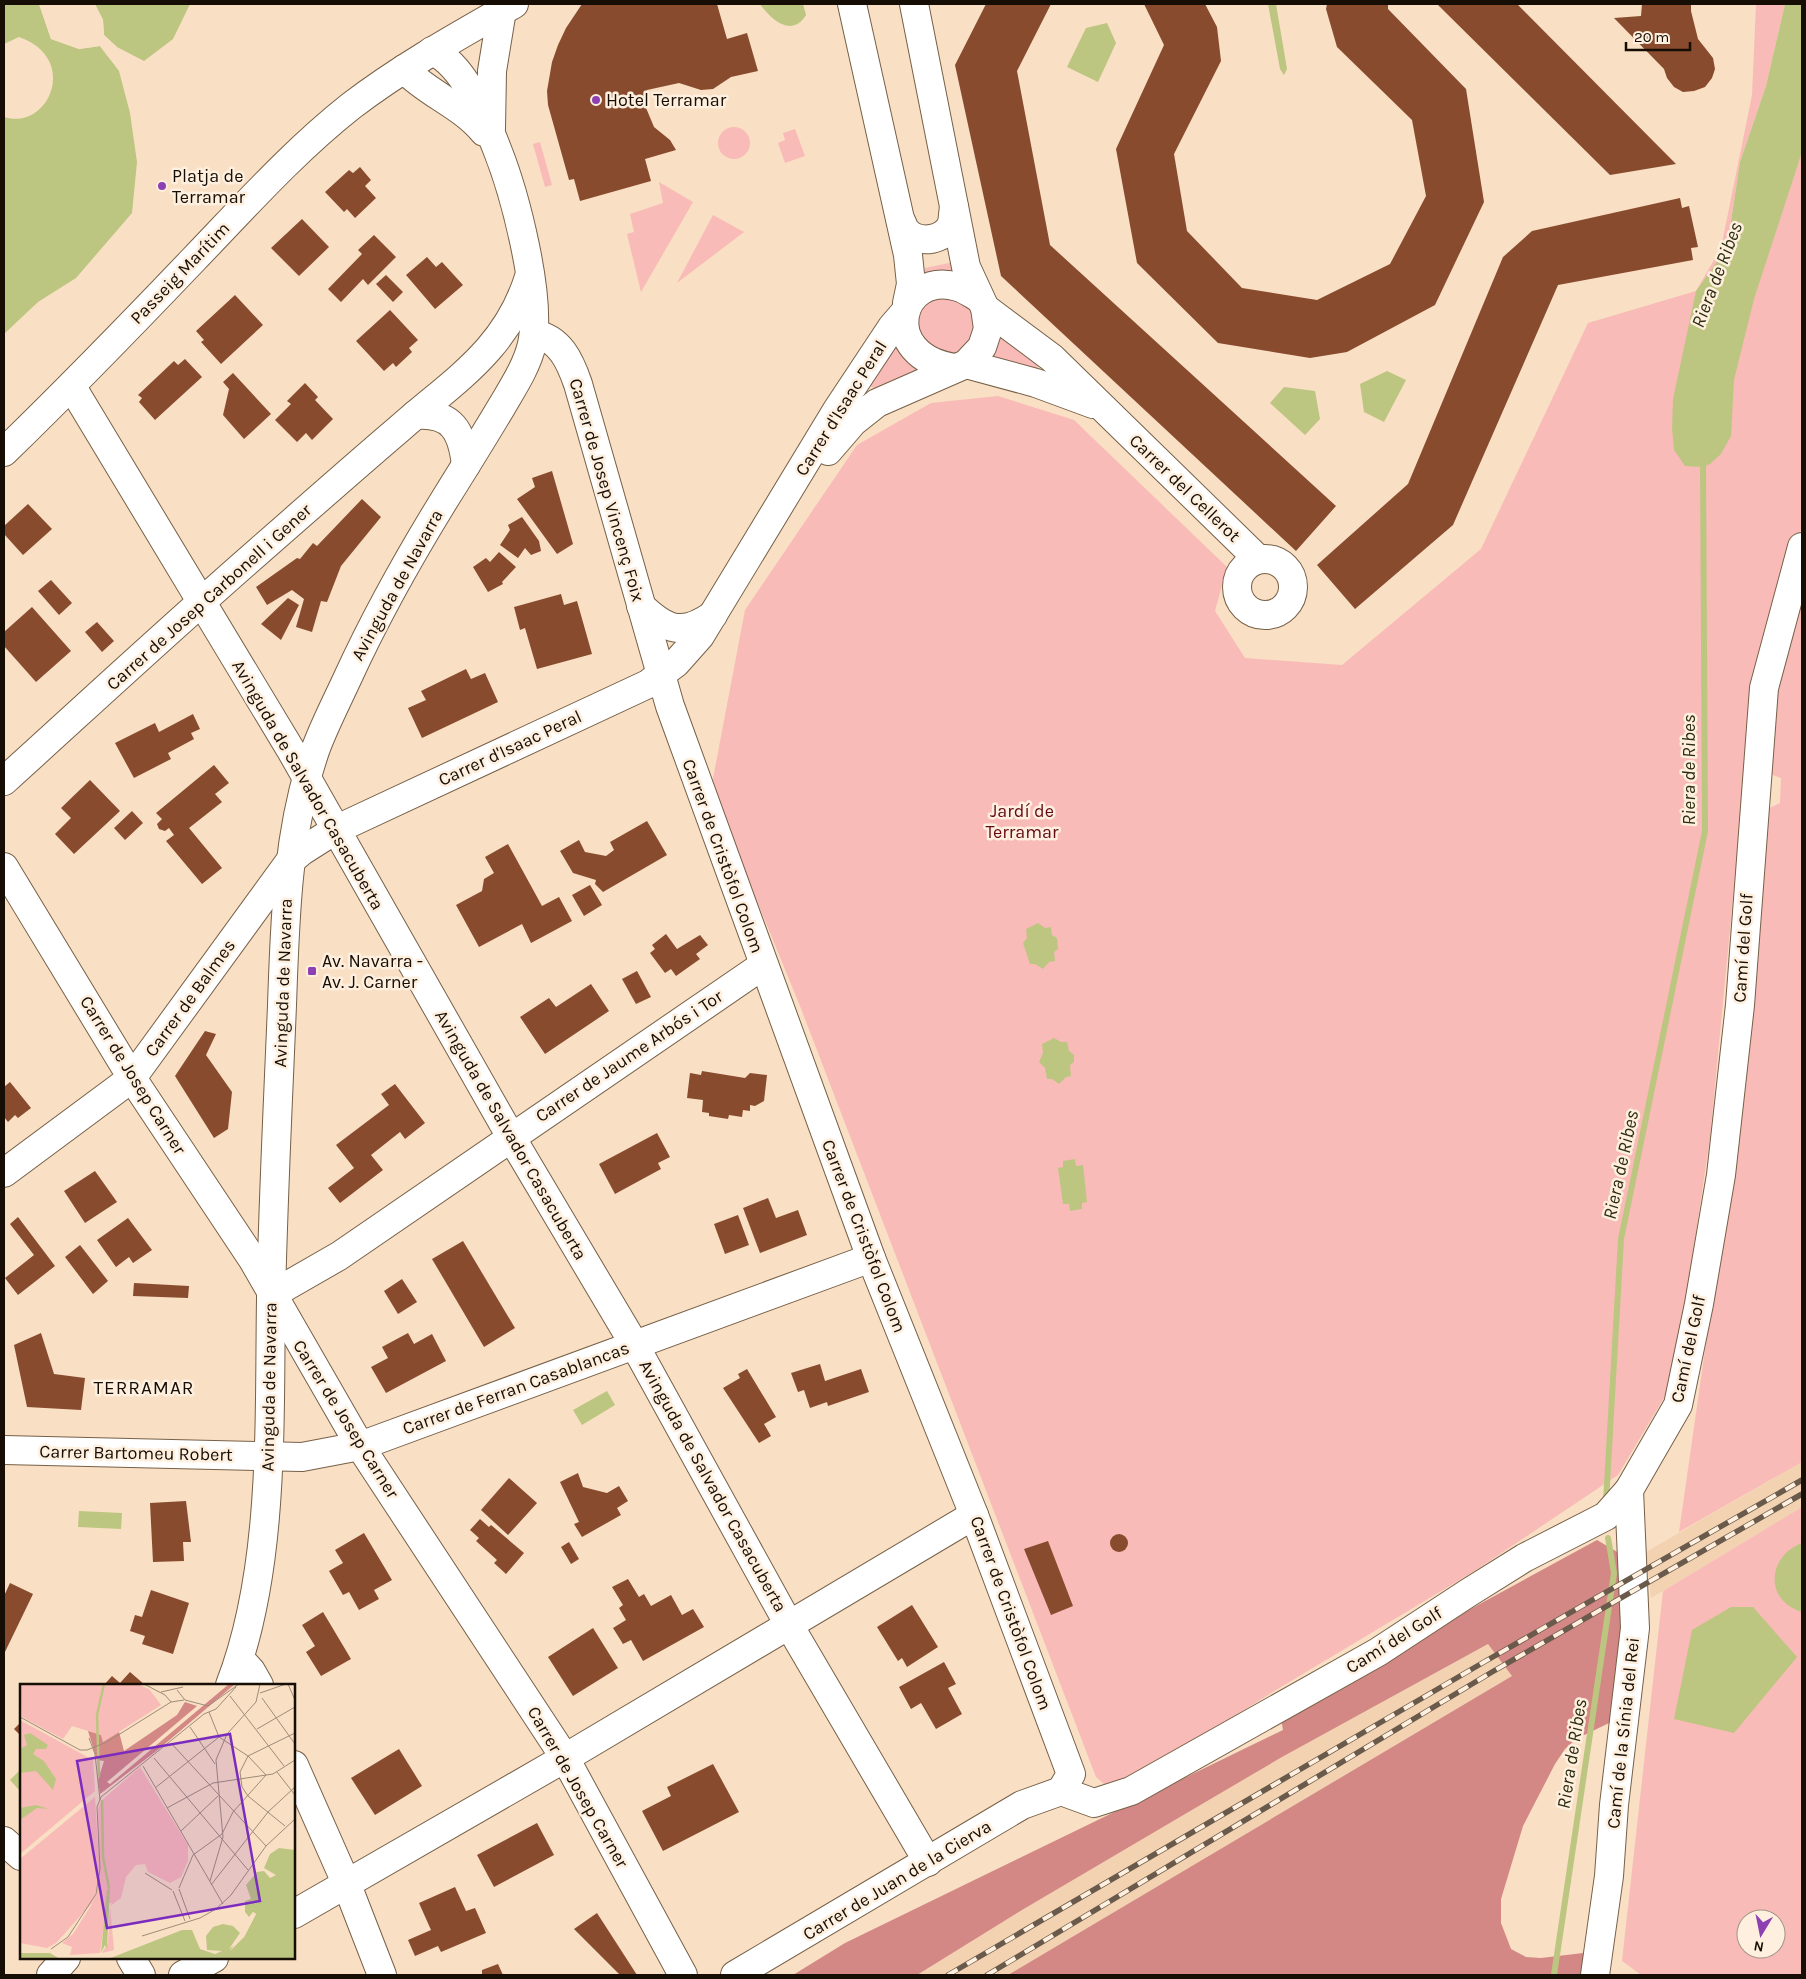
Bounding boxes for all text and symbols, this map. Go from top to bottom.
scale bar [1626,20,1690,52]
text: 20 m [1634,28,1669,46]
place label: Hotel Terramar [606,89,727,111]
marker: Hotel Terramar [590,94,602,106]
place label: Platja de Terramar [172,165,246,208]
marker: Platja de Terramar [156,180,168,192]
street label: Passeig Marítim [126,217,234,329]
water label: Riera de Ribes [1687,219,1747,331]
street label: Carrer d'Isaac Peral [790,336,892,480]
street label: Carrer de Josep Vincenç Foix [565,376,649,604]
street label: Carrer del Cellerot [1125,429,1245,547]
street label: Carrer de Josep Carbonell i Gener [102,499,316,695]
street label: Avinguda de Navarra [346,506,448,664]
street label: Avinguda de Salvador Casacuberta [227,656,389,914]
street label: Carrer d'Isaac Peral [435,705,585,791]
water label: Riera de Ribes [1678,715,1700,825]
street label: Carrer de Cristòfol Colom [678,756,768,956]
park label: Jardí de Terramar [985,800,1059,843]
street label: Camí del Golf [1728,892,1758,1003]
street label: Avinguda de Navarra [269,898,297,1068]
street label: Carrer de Balmes [140,935,240,1061]
place label: Av. Navarra - Av. J. Carner [322,950,423,993]
marker: Av. Navarra - Av. J. Carner [306,965,318,977]
street label: Carrer de Jaume Arbós i Tor [531,985,727,1127]
street label: Carrer de Josep Carner [75,992,191,1159]
street label: Avinguda de Salvador Casacuberta [430,1006,592,1264]
water label: Riera de Ribes [1599,1108,1643,1222]
street label: Carrer de Cristòfol Colom [817,1136,911,1336]
street label: Camí del Golf [1666,1292,1710,1405]
street label: Avinguda de Navarra [257,1302,281,1472]
street label: Carrer de Josep Carner [288,1336,404,1503]
street label: Carrer de Ferran Casablancas [400,1337,632,1439]
street label: Avinguda de Salvador Casacuberta [634,1356,792,1616]
district label: TERRAMAR [93,1377,195,1399]
street label: Carrer Bartomeu Robert [39,1440,233,1466]
street label: Carrer de Cristòfol Colom [966,1513,1056,1713]
street label: Camí del Golf [1342,1601,1447,1678]
street label: Camí de la Sínia del Rei [1602,1636,1644,1830]
inset map [20,1684,295,1959]
water label: Riera de Ribes [1552,1697,1592,1811]
street label: Carrer de Josep Carner [523,1702,633,1872]
street label: Carrer de Juan de la Cierva [799,1815,995,1945]
north arrow [1736,1909,1786,1959]
text: N [1752,1937,1765,1956]

